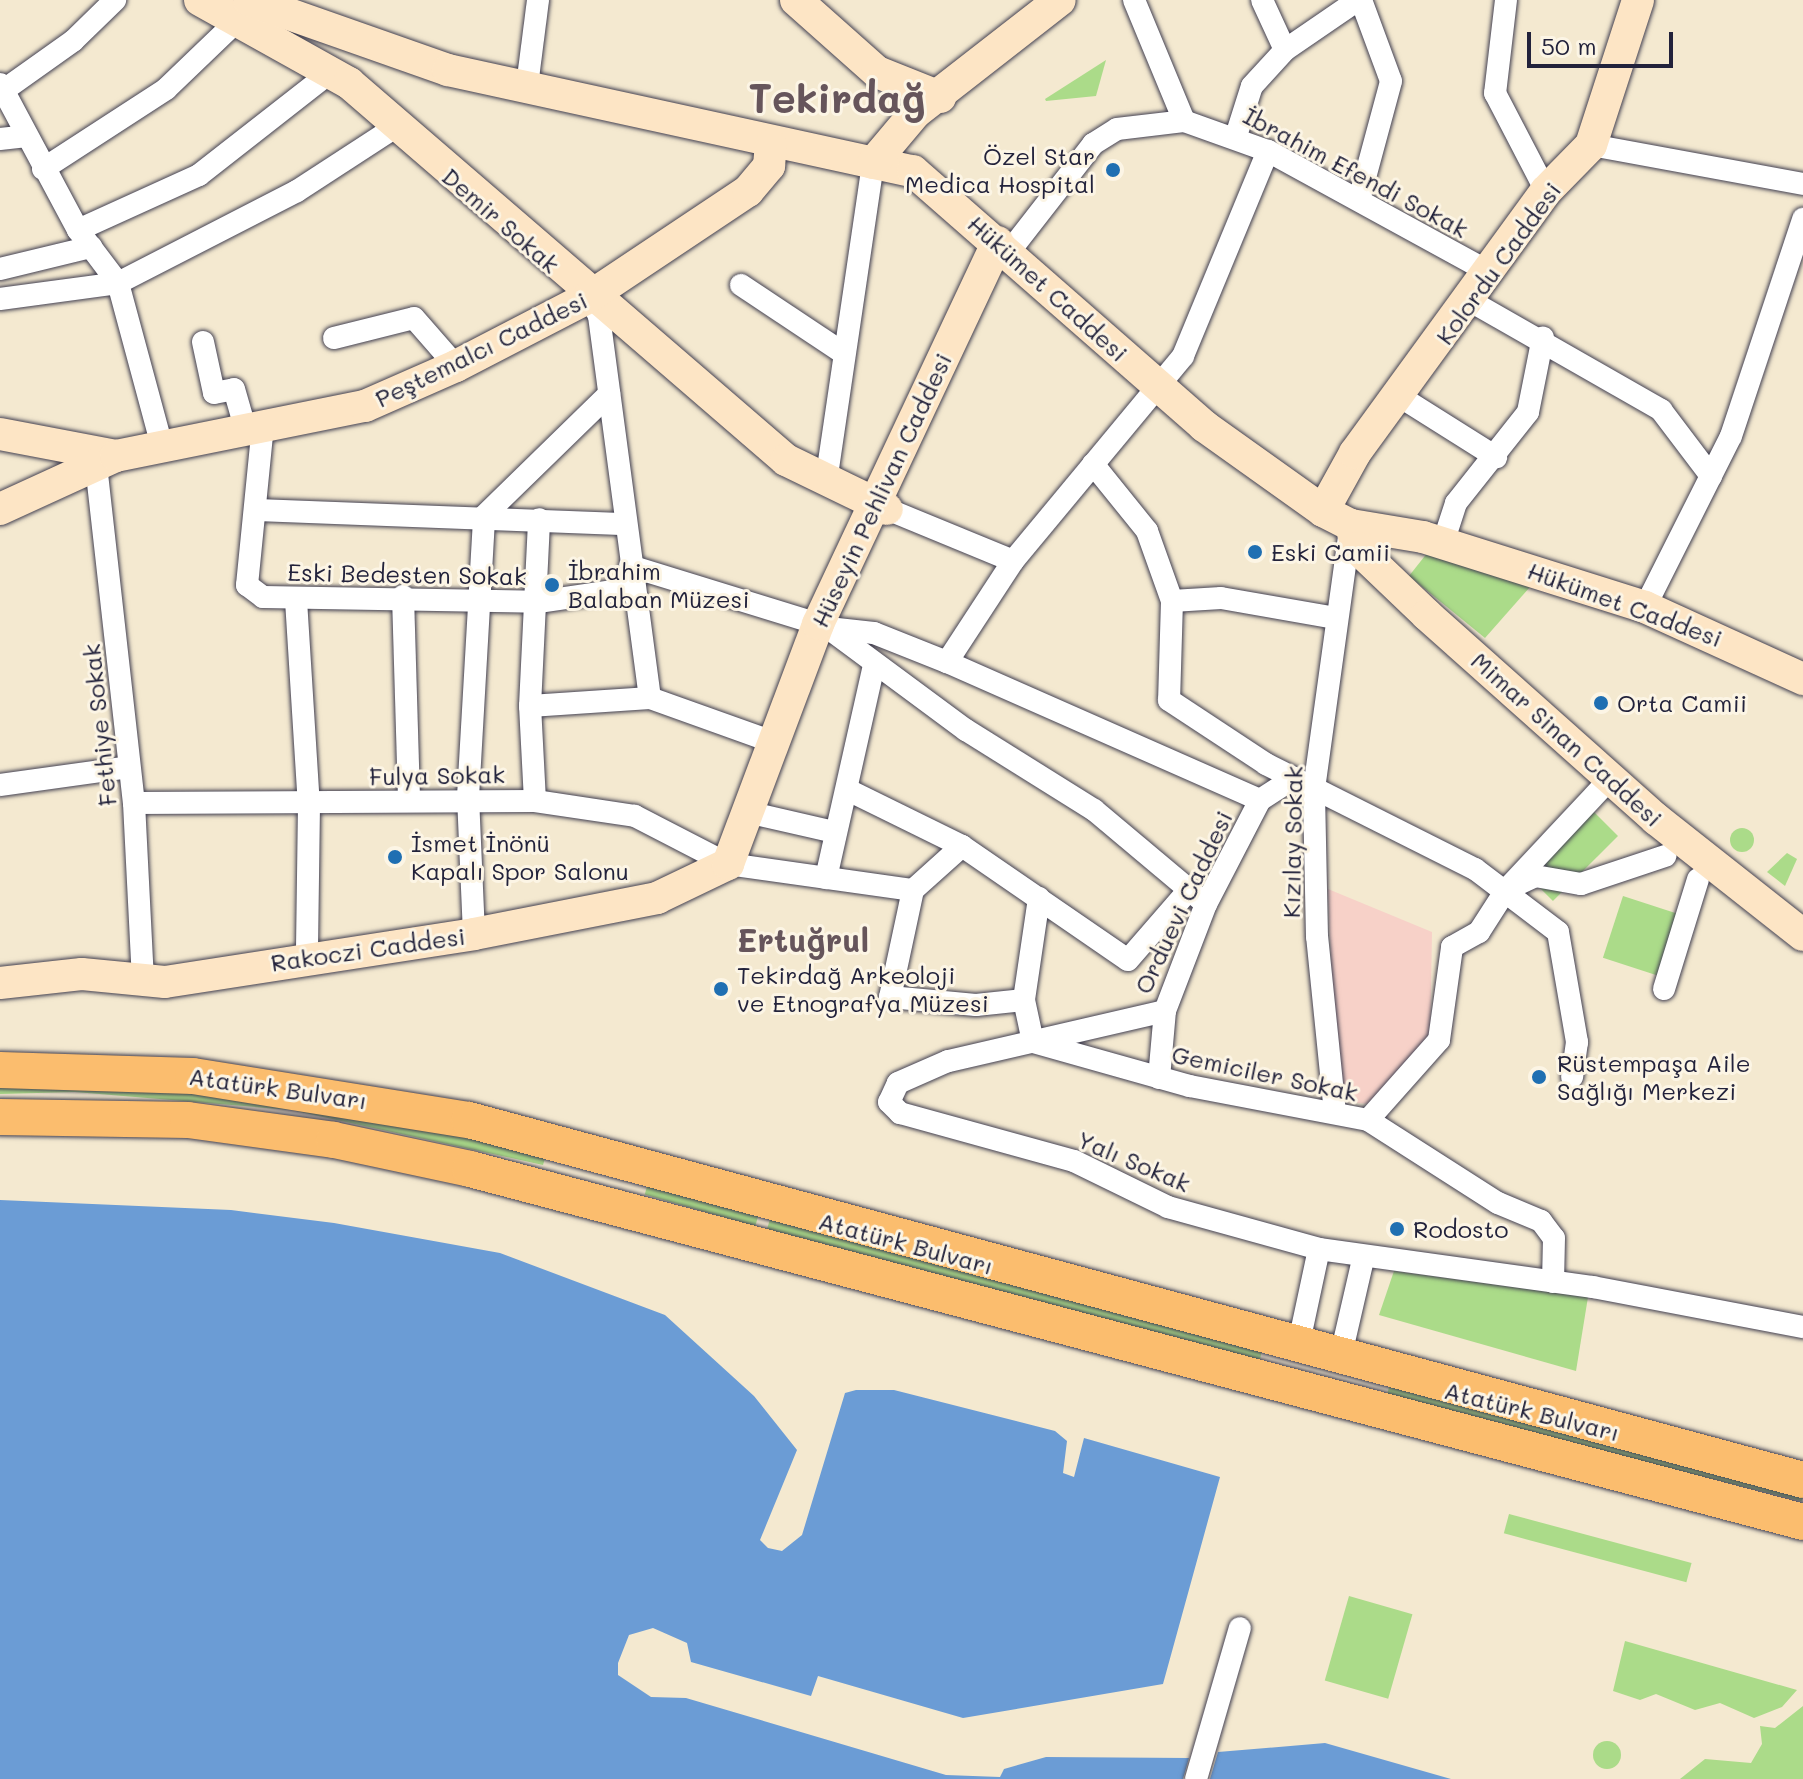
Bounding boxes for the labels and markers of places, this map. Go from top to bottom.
place label: Özel Star Medica Hospital [905,142,1095,198]
marker: Özel Star Medica Hospital [1102,159,1124,181]
place label: Eski Camii [1271,538,1390,566]
marker: Eski Camii [1246,543,1264,561]
place label: İbrahim Balaban Müzesi [568,557,750,613]
marker: İbrahim Balaban Müzesi [543,576,561,594]
place label: Orta Camii [1617,689,1747,717]
marker: Orta Camii [1592,694,1610,712]
place label: İsmet İnönü Kapalı Spor Salonu [411,829,629,885]
marker: İsmet İnönü Kapalı Spor Salonu [386,848,404,866]
place label: Tekirdağ Arkeoloji ve Etnografya Müzesi [737,961,989,1017]
marker: Tekirdağ Arkeoloji ve Etnografya Müzesi [712,980,730,998]
place label: Rüstempaşa Aile Sağlığı Merkezi [1557,1049,1751,1105]
marker: Rüstempaşa Aile Sağlığı Merkezi [1528,1066,1550,1088]
place label: Rodosto [1413,1215,1509,1243]
marker: Rodosto [1388,1220,1406,1238]

